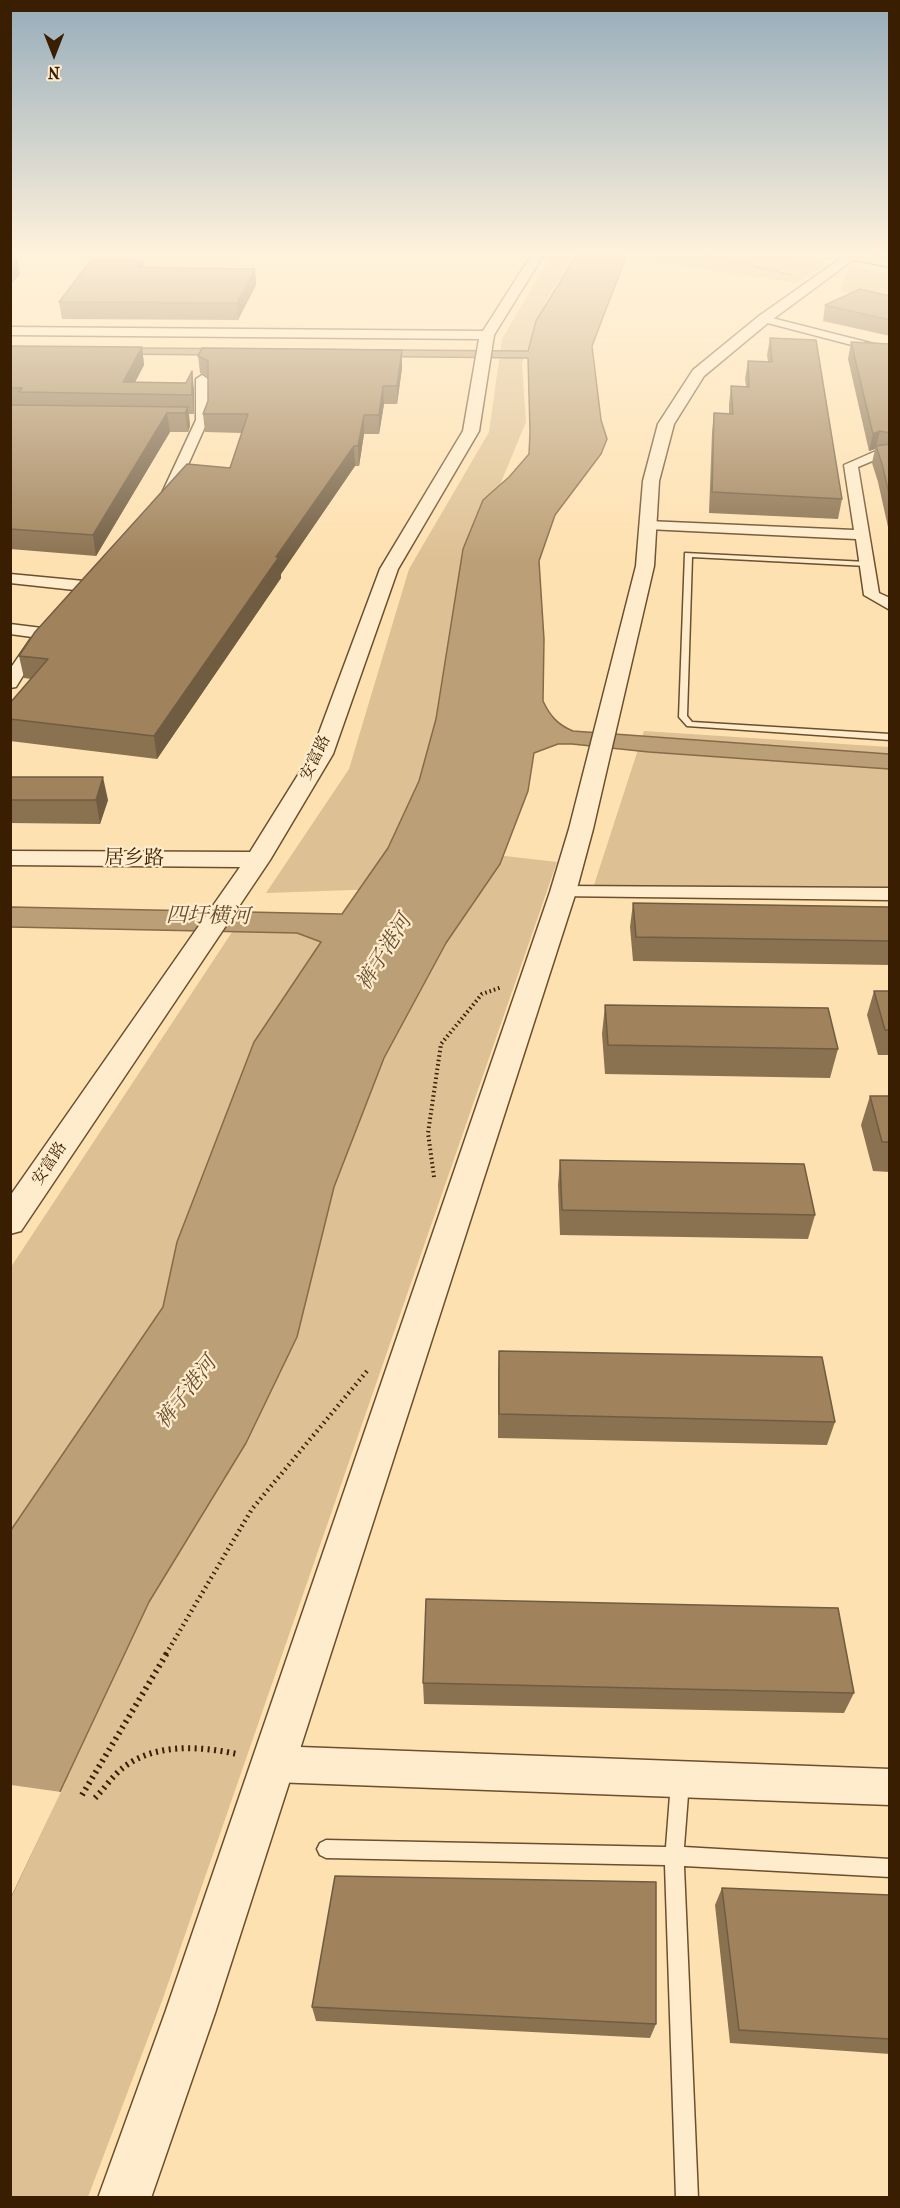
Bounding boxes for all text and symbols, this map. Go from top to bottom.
north arrow [24,24,84,84]
text: N [48,63,60,82]
street label: 安富路 [297,732,335,784]
street label: 居乡路 [104,846,164,872]
water label: 四圩横河 [166,904,250,930]
water label: 裤子港河 [352,911,418,995]
street label: 安富路 [29,1139,71,1189]
water label: 裤子港河 [151,1352,223,1434]

